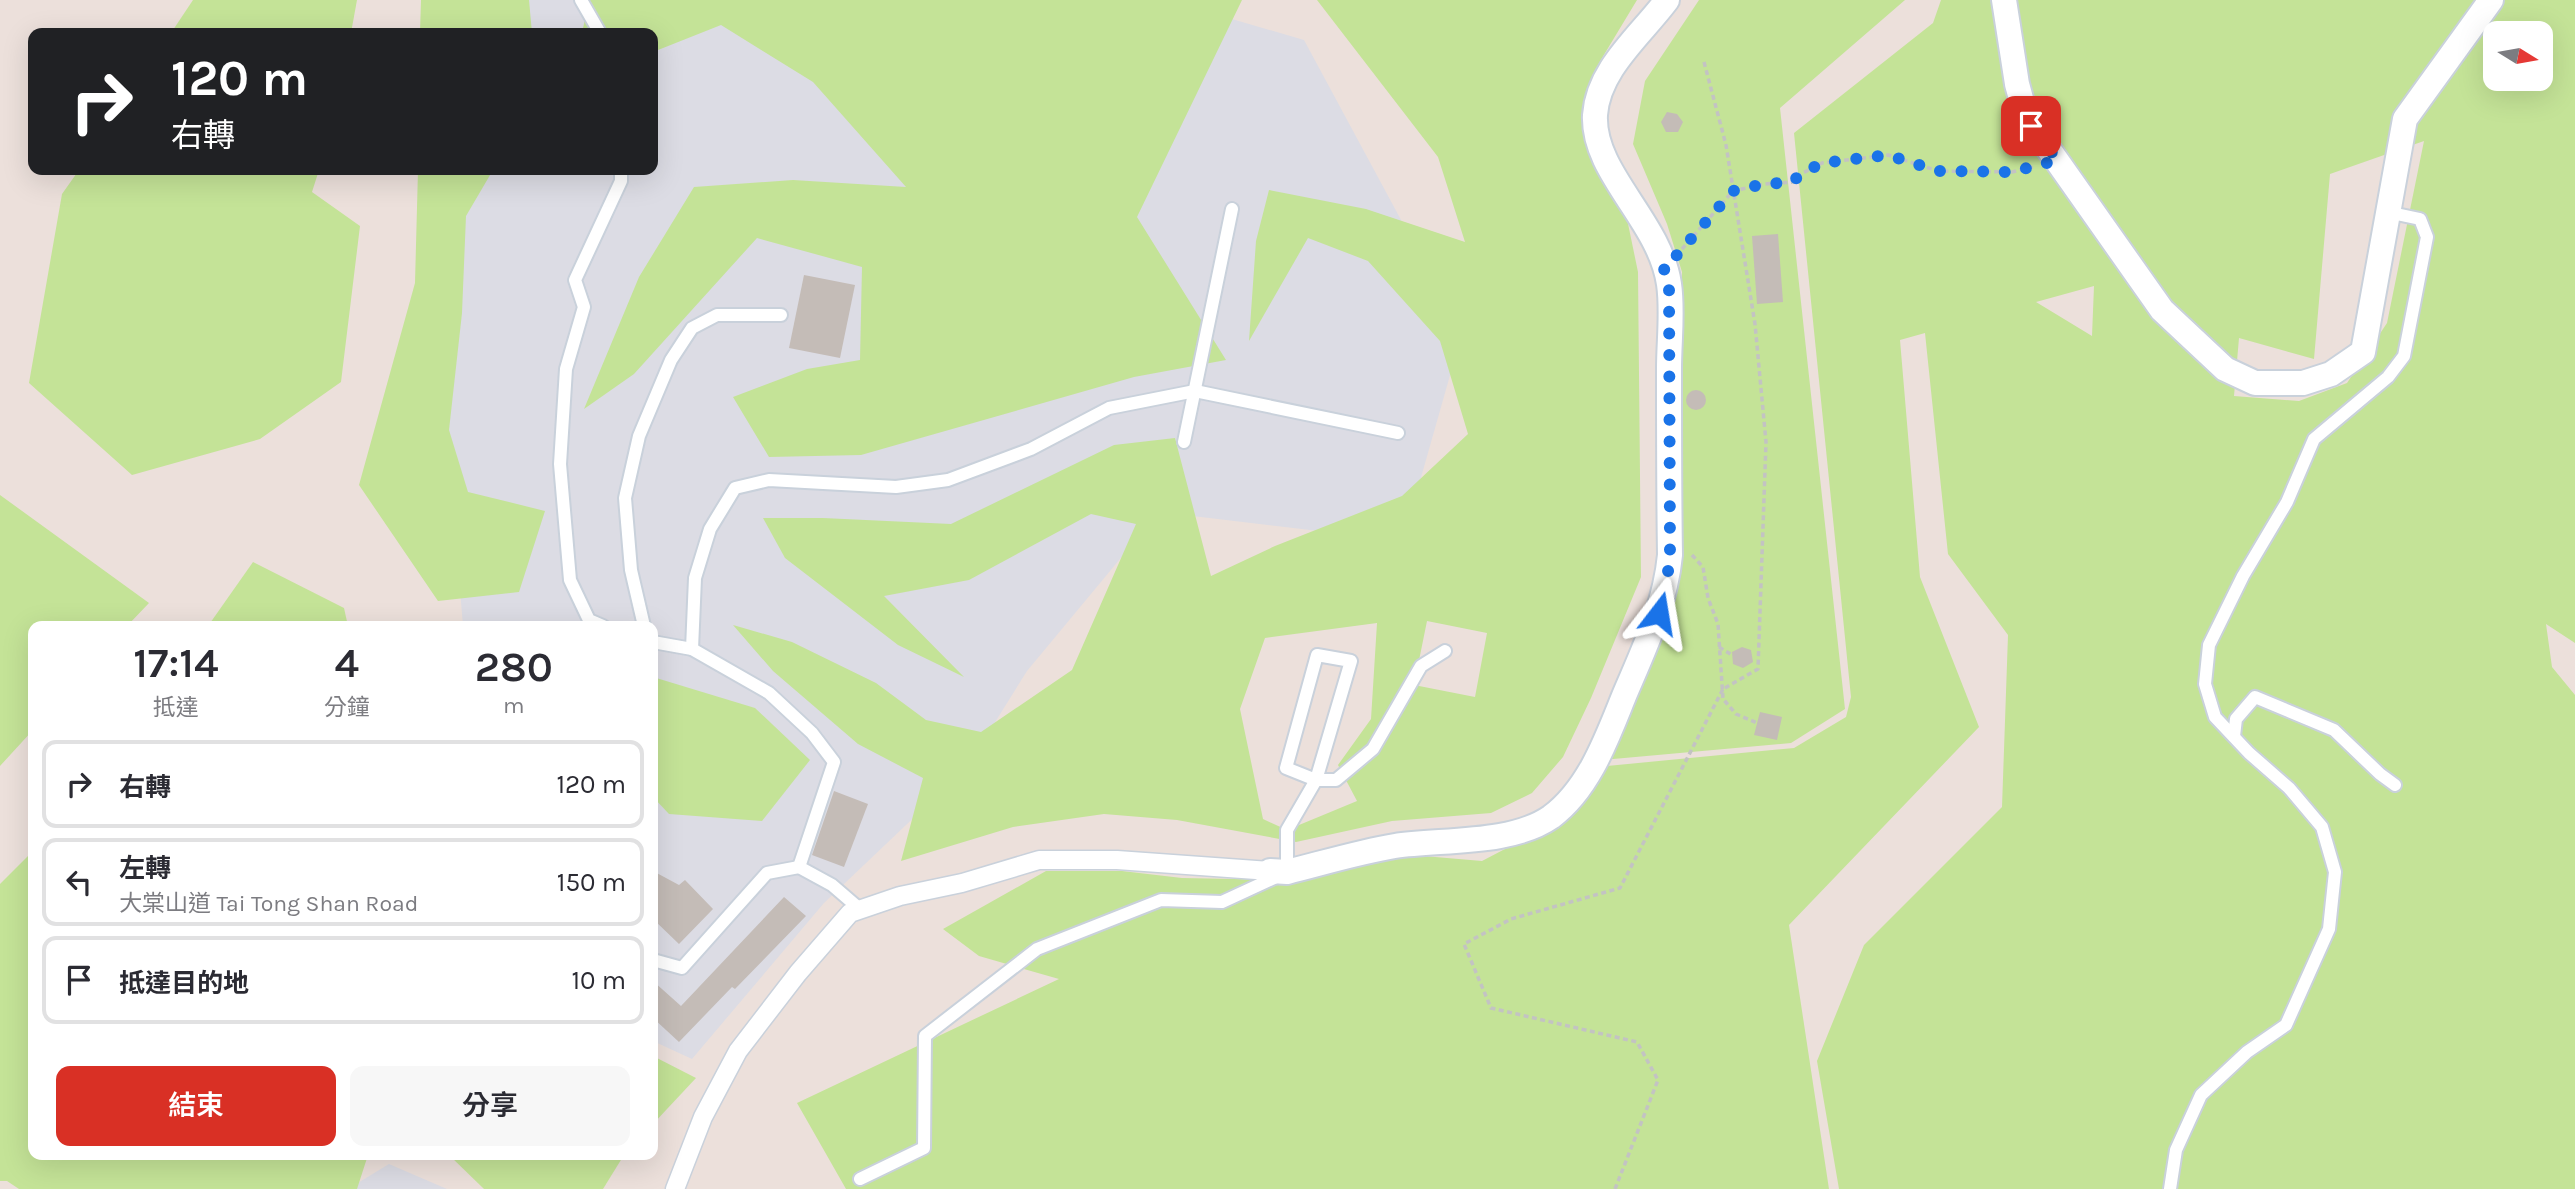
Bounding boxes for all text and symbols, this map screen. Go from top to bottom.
north arrow [2483,21,2553,91]
map controls [2483,21,2553,91]
text: 120 m [171,50,308,107]
icon: right [56,56,147,147]
pin [2001,96,2061,156]
icon: arrive [2012,107,2050,145]
text: 右轉 [171,117,235,154]
position arrow [1622,576,1696,650]
text: 17:14 [133,638,219,688]
text: 4 [334,638,359,688]
text: 280 [475,642,553,692]
text: m [503,692,525,719]
text: 抵達 [153,694,199,721]
text: 分鐘 [324,694,370,721]
icon: right [60,765,98,803]
text: 120 m [556,769,626,800]
text: 右轉 [119,772,171,803]
text: 左轉 [119,853,171,884]
icon: left [60,863,98,901]
text: 150 m [557,867,626,898]
text: 大棠山道 Tai Tong Shan Road [119,890,418,917]
icon: arrive [60,961,98,999]
text: 10 m [571,965,626,996]
text: 抵達目的地 [119,968,249,999]
button: 結束 [56,1066,336,1146]
button: 分享 [350,1066,630,1146]

